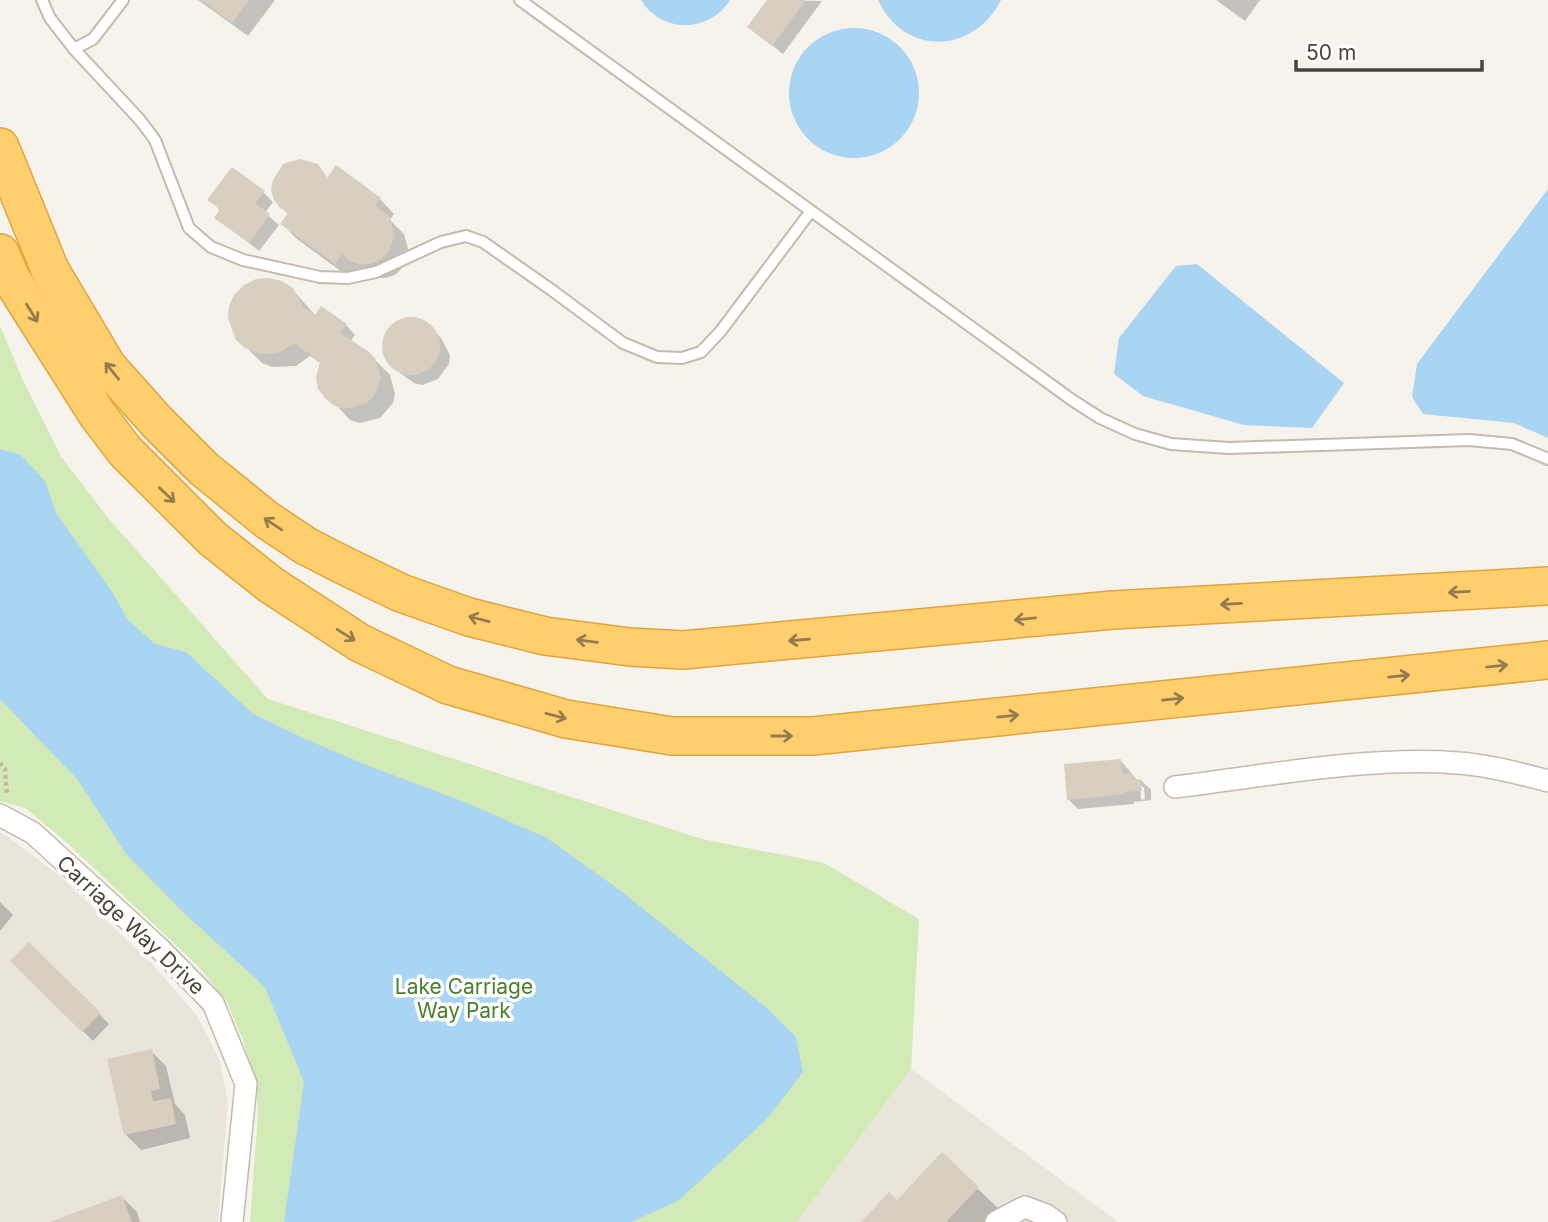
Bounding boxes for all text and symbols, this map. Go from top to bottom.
scale bar [1296,28,1482,72]
text: 50 m [1306,40,1356,65]
one-way arrow [24,303,39,322]
one-way arrow [105,362,120,380]
one-way arrow [158,487,175,504]
one-way arrow [264,517,283,531]
one-way arrow [1447,585,1470,598]
one-way arrow [1220,597,1243,610]
one-way arrow [468,612,490,625]
one-way arrow [1014,612,1037,625]
one-way arrow [336,628,356,642]
one-way arrow [788,634,810,647]
one-way arrow [576,635,599,648]
one-way arrow [1485,659,1508,672]
one-way arrow [1387,669,1410,682]
one-way arrow [1161,692,1184,705]
one-way arrow [997,709,1019,722]
one-way arrow [544,710,567,723]
one-way arrow [770,729,793,743]
street label: Carriage Way Drive [52,850,210,1000]
park label: Lake Carriage Way Park [395,974,533,1023]

